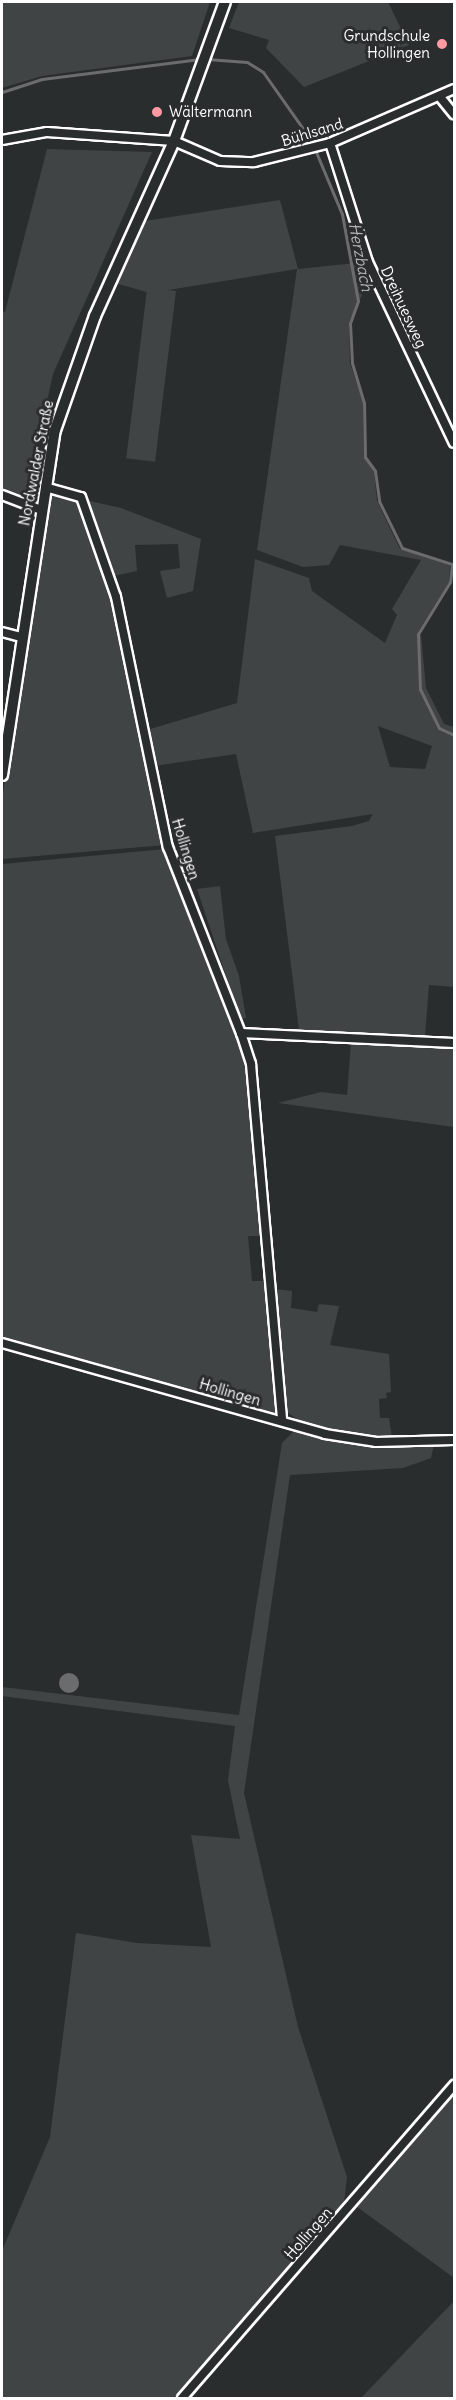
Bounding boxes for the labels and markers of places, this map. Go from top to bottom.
place label: Grundschule Hollingen [344,26,430,61]
marker: Grundschule Hollingen [435,37,449,51]
place label: Wältermann [169,103,252,121]
marker: Wältermann [150,105,164,119]

